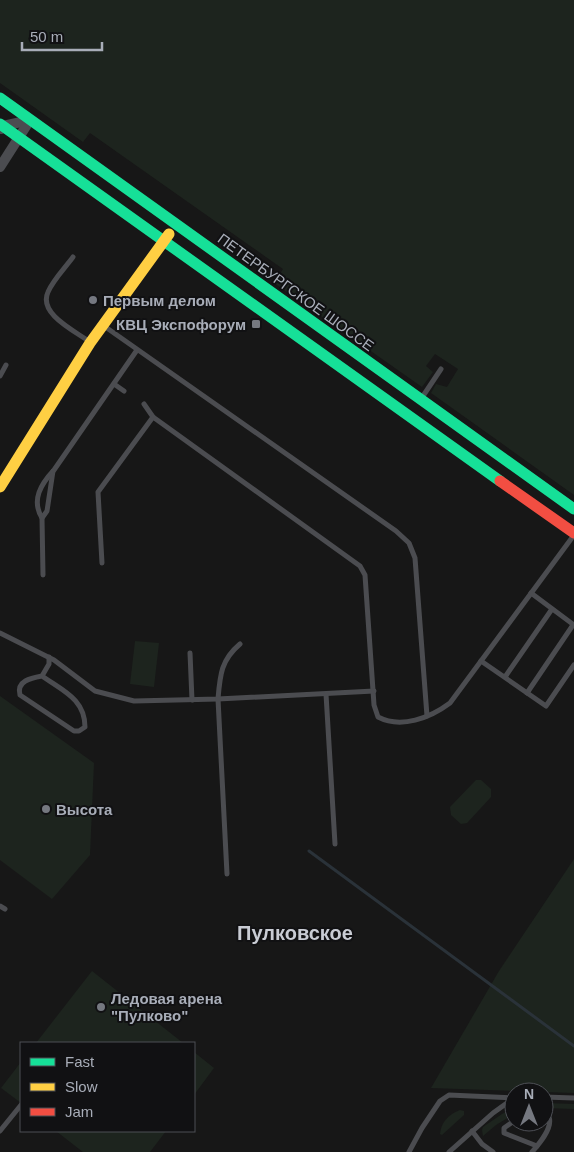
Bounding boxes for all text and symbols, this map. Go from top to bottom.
scale bar [22,20,102,52]
text: 50 m [30,28,63,45]
street label: ПЕТЕРБУРГСКОЕ ШОССЕ [215,230,377,354]
place label: Первым делом [103,292,216,309]
marker: Первым делом [87,294,99,306]
place label: КВЦ Экспофорум [116,316,246,333]
marker: КВЦ Экспофорум [250,318,262,330]
place label: Высота [56,801,113,818]
marker: Высота [40,803,52,815]
district label: Пулковское [237,922,353,944]
place label: Ледовая арена "Пулково" [111,990,223,1024]
marker: Ледовая арена "Пулково" [95,1001,107,1013]
legend [20,1042,195,1132]
text: Fast [65,1053,95,1070]
text: Slow [65,1078,98,1095]
north arrow [504,1082,554,1132]
text: N [524,1086,534,1102]
text: Jam [65,1103,93,1120]

